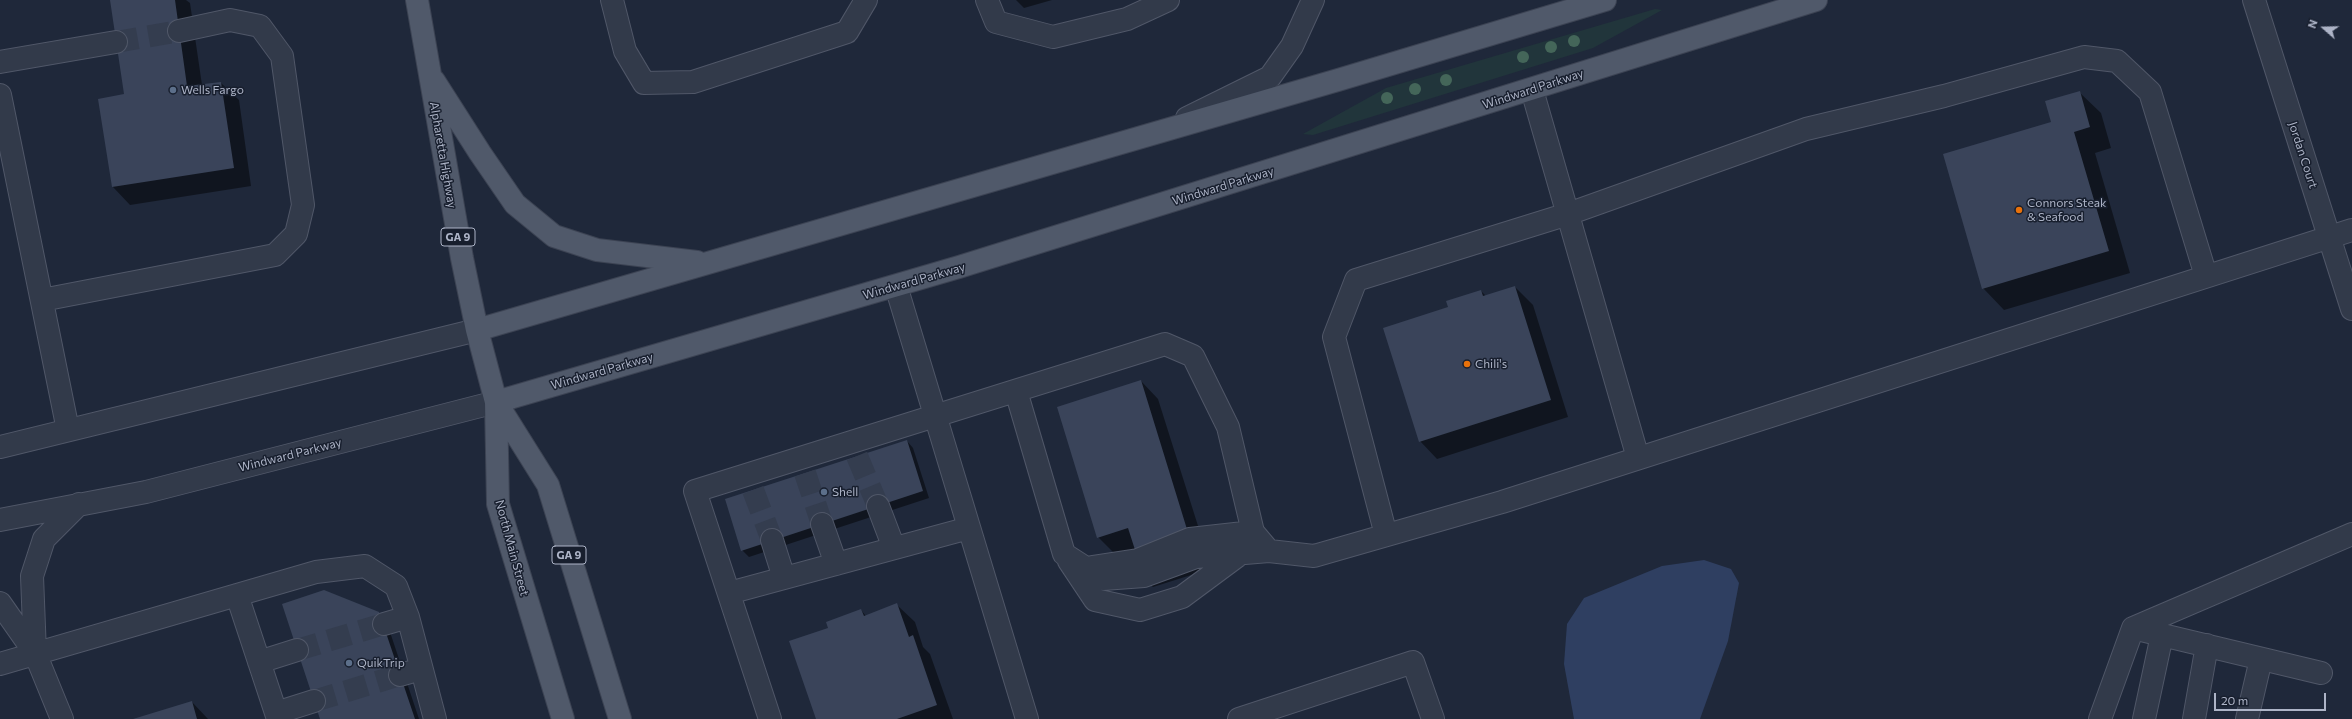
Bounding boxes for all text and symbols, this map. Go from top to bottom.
north arrow [2304,8,2344,48]
text: N [2305,18,2320,30]
street label: Windward Parkway [1481,66,1585,112]
place label: Wells Fargo [181,83,244,97]
marker: Wells Fargo [168,85,178,95]
street label: Alpharetta Highway [427,101,459,209]
street label: Jordan Court [2285,120,2321,190]
street label: Windward Parkway [1170,164,1276,208]
place label: Connors Steak & Seafood [2027,196,2107,224]
marker: Connors Steak & Seafood [2014,205,2024,215]
road number: GA 9 [441,228,475,246]
street label: Windward Parkway [861,260,967,302]
street label: Windward Parkway [549,350,655,392]
place label: Chili's [1475,357,1507,371]
marker: Chili's [1462,359,1472,369]
street label: Windward Parkway [237,435,343,475]
place label: Shell [832,485,858,499]
marker: Shell [819,487,829,497]
street label: North Main Street [492,498,532,598]
road number: GA 9 [552,546,586,564]
place label: QuikTrip [357,656,405,670]
marker: QuikTrip [344,658,354,668]
scale bar [2216,685,2328,711]
text: 20 m [2221,693,2248,707]

